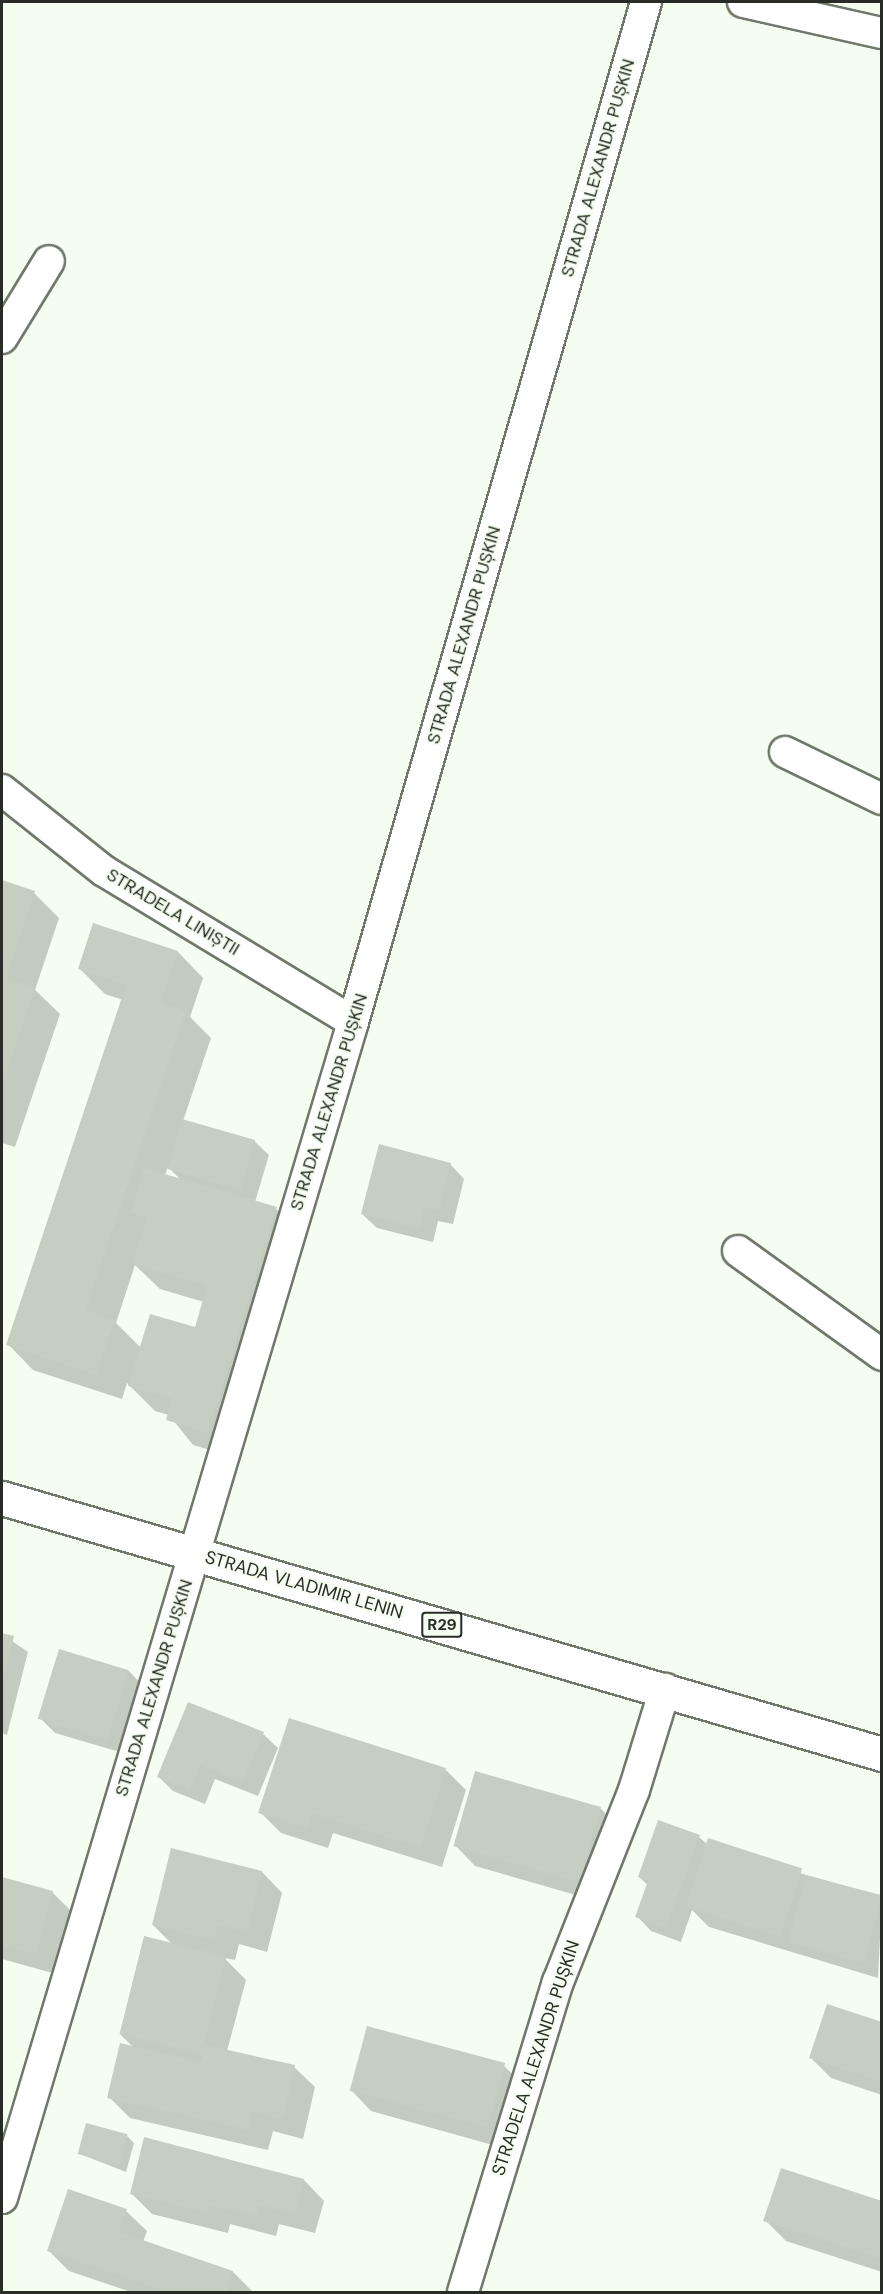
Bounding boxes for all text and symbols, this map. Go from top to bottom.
street label: STRADA ALEXANDR PUȘKIN [557,57,639,279]
street label: STRADA ALEXANDR PUȘKIN [423,524,505,746]
street label: STRADELA LINIȘTII [103,864,243,960]
street label: STRADA ALEXANDR PUȘKIN [286,991,372,1213]
street label: STRADA VLADIMIR LENIN [203,1546,405,1624]
street label: STRADA ALEXANDR PUȘKIN [111,1577,197,1799]
road number: R29 [421,1612,463,1638]
street label: STRADELA ALEXANDR PUȘKIN [488,1938,584,2178]

